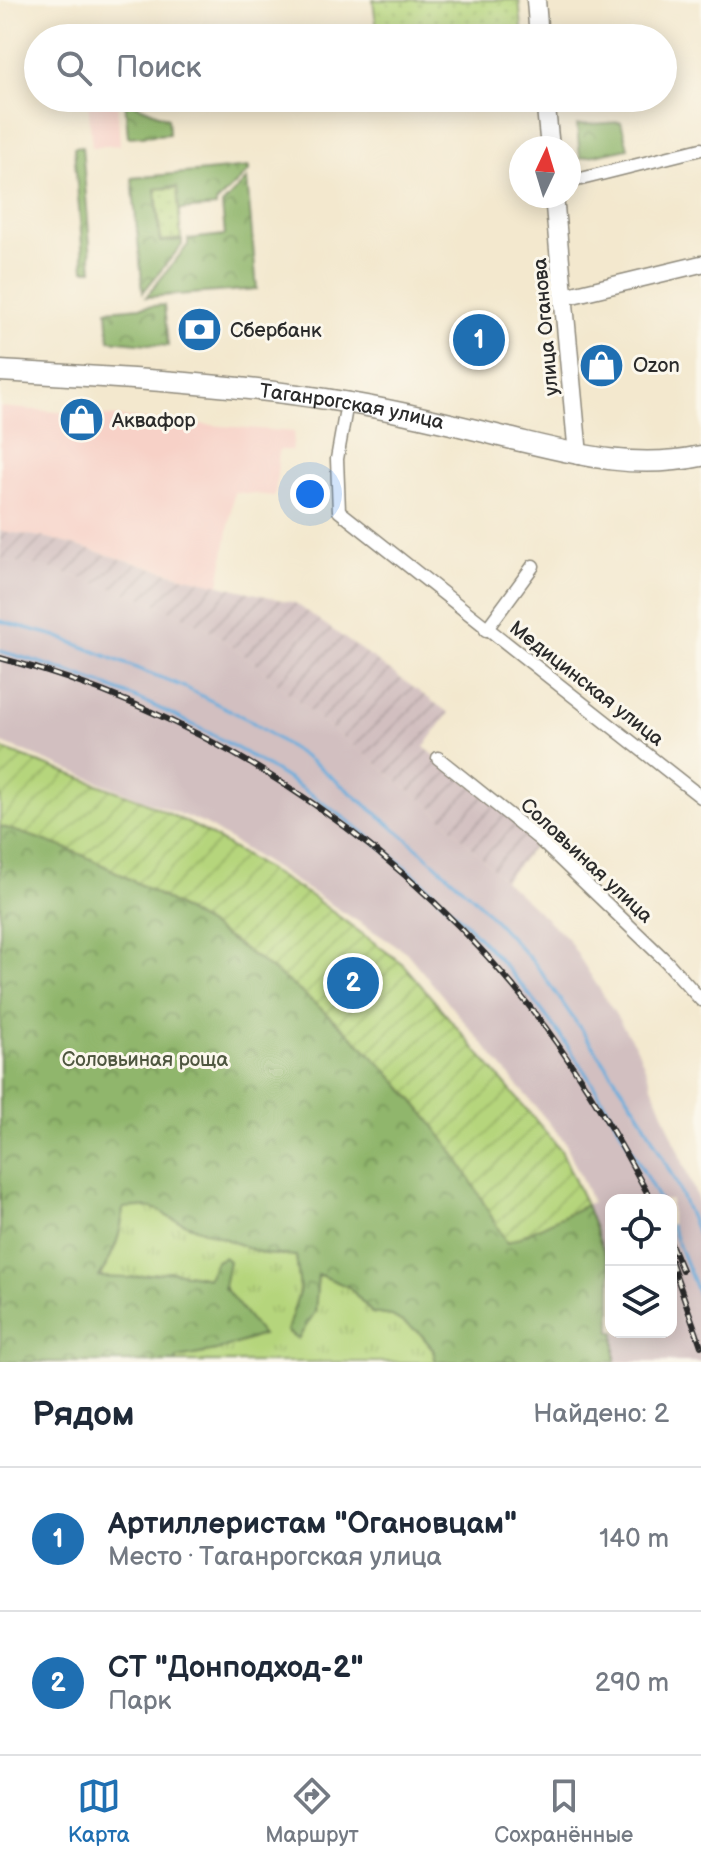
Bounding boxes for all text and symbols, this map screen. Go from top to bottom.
search box [24,24,677,112]
icon: search [52,46,96,90]
text: Поиск [116,50,202,86]
north arrow [509,136,581,208]
street label: улица Оганова [528,257,564,397]
bank icon: Сбербанк [175,306,223,354]
pin: 1 [453,310,505,370]
place label: Сбербанк [230,319,322,343]
shop icon: Ozon [578,341,626,389]
place label: Ozon [633,354,680,378]
street label: Таганрогская улица [258,379,446,435]
shop icon: Аквафор [57,396,105,444]
place label: Аквафор [111,409,196,433]
your location [290,474,330,514]
street label: Медицинская улица [504,616,668,752]
street label: Соловьиная улица [515,793,658,928]
pin: 2 [327,953,379,1013]
park label: Соловьиная роща [62,1048,229,1072]
map controls [605,1194,677,1338]
button: locate [605,1194,677,1266]
button: layers [605,1266,677,1338]
text: Рядом [32,1394,134,1435]
text: Найдено: 2 [533,1399,669,1430]
text: Артиллеристам "Огановцам" [108,1506,517,1542]
text: 1 [53,1524,63,1555]
text: 140 m [599,1524,669,1555]
text: Место · Таганрогская улица [108,1542,442,1573]
text: СТ "Донподход-2" [108,1650,364,1686]
text: 2 [50,1668,66,1699]
text: 290 m [595,1668,669,1699]
text: Парк [108,1686,171,1717]
tab: Карта [68,1774,130,1849]
tab: Маршрут [265,1774,359,1849]
tab: Сохранённые [494,1774,633,1849]

